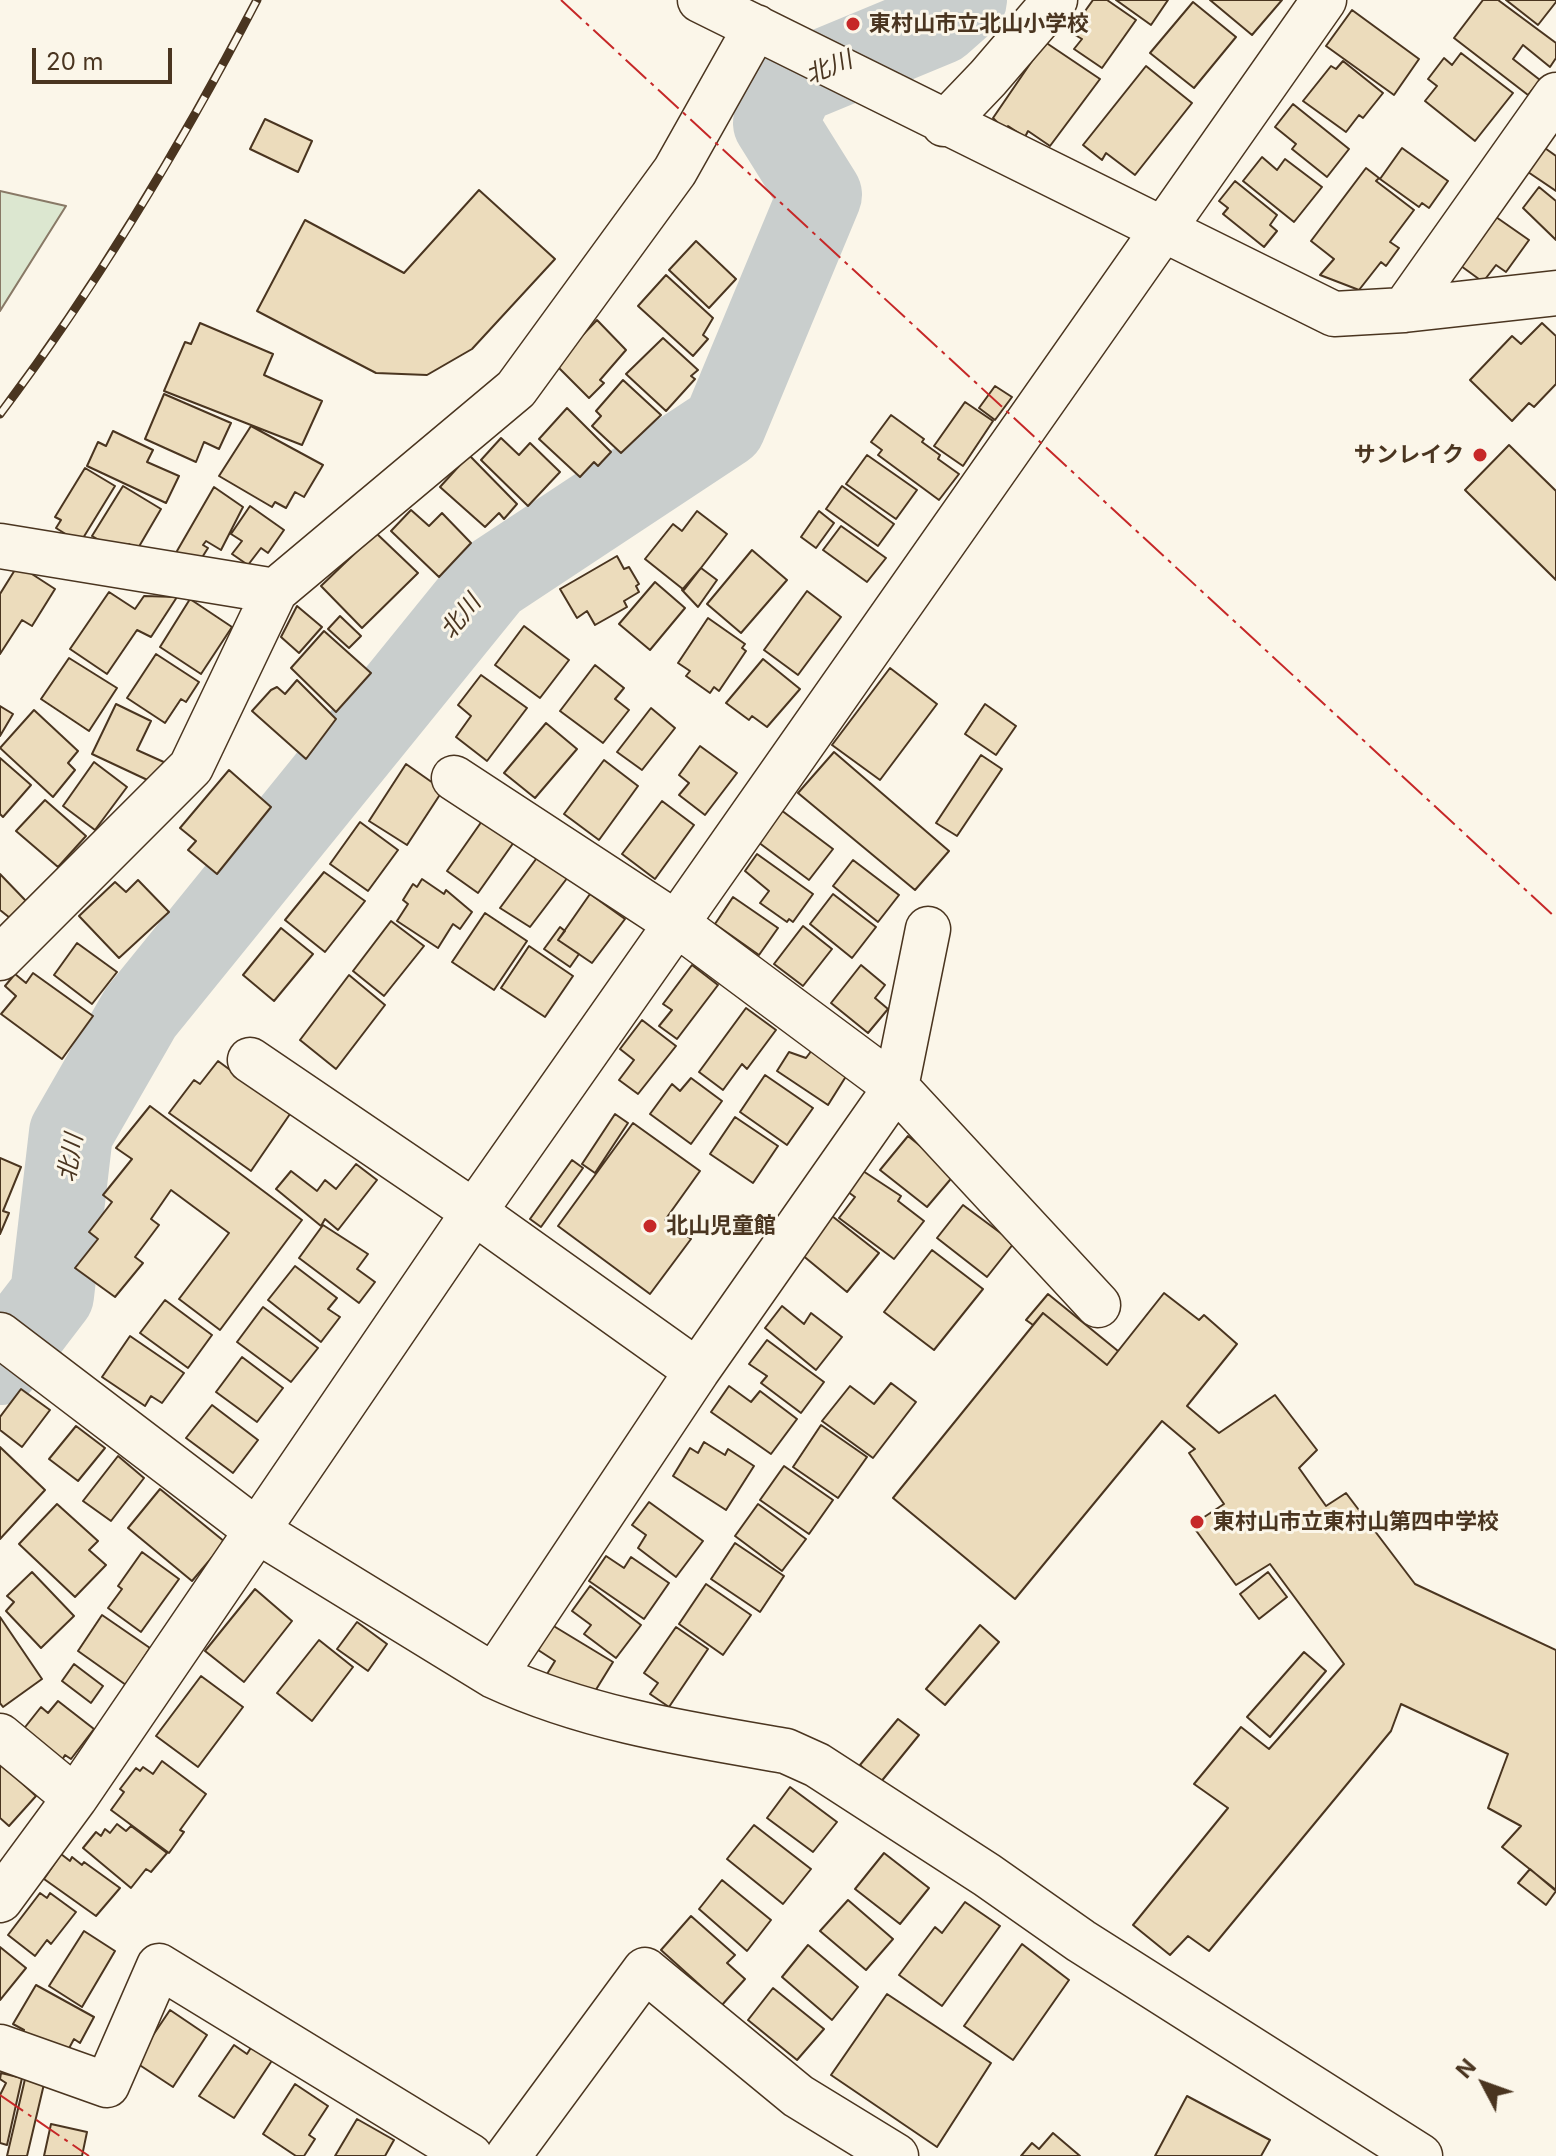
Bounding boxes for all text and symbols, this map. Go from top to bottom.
place label: 東村山市立北山小学校 [869,11,1089,37]
marker: 東村山市立北山小学校 [844,15,862,33]
scale bar [36,32,176,82]
water label: 北川 [801,46,857,90]
text: 20 m [46,47,104,76]
place label: サンレイク [1354,442,1464,468]
marker: サンレイク [1471,446,1489,464]
water label: 北川 [435,589,487,645]
water label: 北川 [53,1132,89,1184]
place label: 北山児童館 [666,1213,776,1239]
marker: 北山児童館 [641,1217,659,1235]
place label: 東村山市立東村山第四中学校 [1213,1509,1499,1535]
marker: 東村山市立東村山第四中学校 [1188,1513,1206,1531]
north arrow [1444,2044,1524,2124]
text: N [1451,2053,1481,2083]

